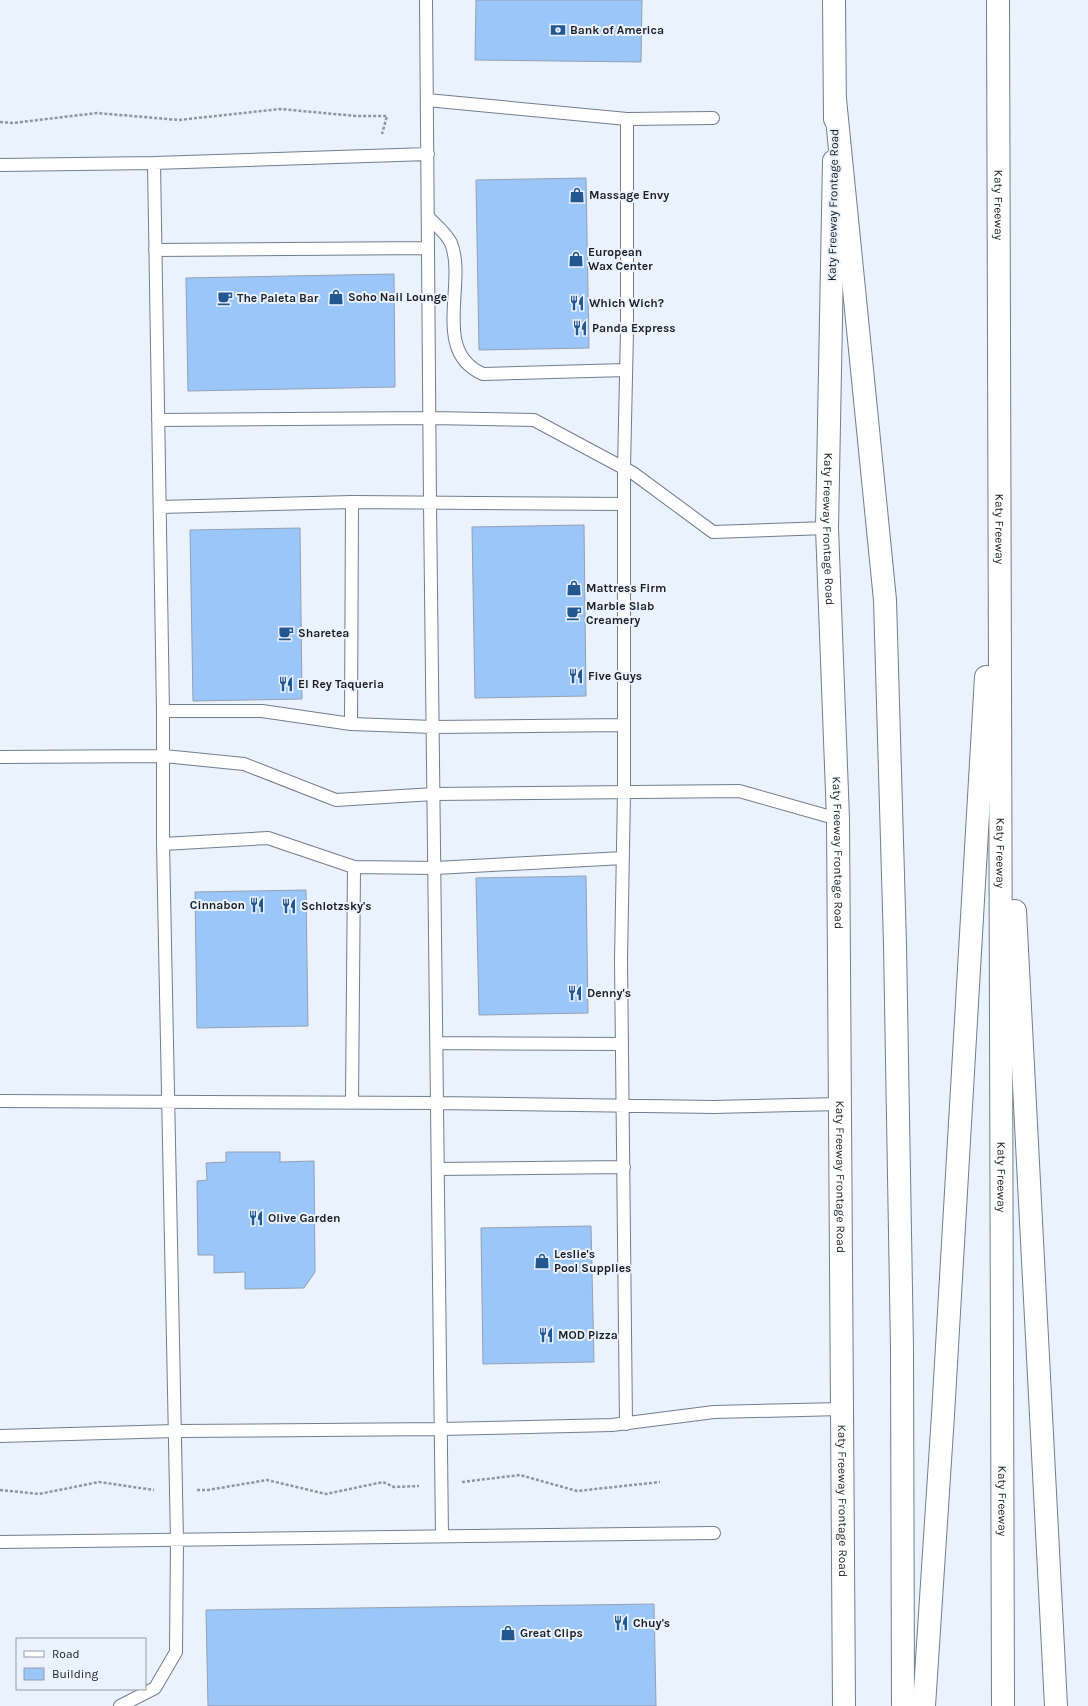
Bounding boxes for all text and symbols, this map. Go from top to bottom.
bank icon: Bank of America [549,21,567,39]
place label: Bank of America [570,23,664,37]
street label: Katy Freeway Frontage Road [825,129,841,281]
street label: Katy Freeway [991,170,1006,241]
shop icon: Massage Envy [568,186,586,204]
place label: Massage Envy [589,188,669,202]
place label: European Wax Center [588,245,653,273]
shop icon: European Wax Center [567,250,585,268]
shop icon: Soho Nail Lounge [327,288,345,306]
cafe icon: The Paleta Bar [216,289,234,307]
place label: Soho Nail Lounge [348,290,447,304]
place label: The Paleta Bar [237,291,319,305]
restaurant icon: Which Wich? [568,294,586,312]
place label: Which Wich? [589,296,664,310]
restaurant icon: Panda Express [571,319,589,337]
place label: Panda Express [592,321,676,335]
street label: Katy Freeway Frontage Road [820,452,837,605]
street label: Katy Freeway [992,494,1007,565]
shop icon: Mattress Firm [565,579,583,597]
place label: Mattress Firm [586,581,666,595]
place label: Marble Slab Creamery [586,599,654,627]
cafe icon: Marble Slab Creamery [565,604,583,622]
cafe icon: Sharetea [277,624,295,642]
place label: Sharetea [298,626,349,640]
restaurant icon: Five Guys [567,667,585,685]
place label: Five Guys [588,669,642,683]
restaurant icon: El Rey Taqueria [277,675,295,693]
place label: El Rey Taqueria [298,677,384,691]
street label: Katy Freeway Frontage Road [829,776,846,929]
street label: Katy Freeway [993,818,1008,889]
restaurant icon: Cinnabon [248,896,266,914]
restaurant icon: Schlotzsky's [280,897,298,915]
place label: Cinnabon [190,898,245,912]
place label: Schlotzsky's [301,899,371,913]
restaurant icon: Denny's [566,984,584,1002]
place label: Denny's [587,986,631,1000]
street label: Katy Freeway Frontage Road [833,1100,848,1253]
street label: Katy Freeway [994,1142,1009,1213]
restaurant icon: Olive Garden [247,1209,265,1227]
place label: Olive Garden [268,1211,340,1225]
place label: Leslie's Pool Supplies [554,1247,631,1275]
shop icon: Leslie's Pool Supplies [533,1252,551,1270]
restaurant icon: MOD Pizza [537,1326,555,1344]
place label: MOD Pizza [558,1328,618,1342]
street label: Katy Freeway Frontage Road [835,1424,850,1577]
street label: Katy Freeway [995,1466,1010,1537]
restaurant icon: Chuy's [612,1614,630,1632]
place label: Chuy's [633,1616,670,1630]
shop icon: Great Clips [499,1624,517,1642]
place label: Great Clips [520,1626,583,1640]
legend [16,1638,146,1690]
text: Road [52,1647,80,1661]
text: Building [52,1667,99,1681]

